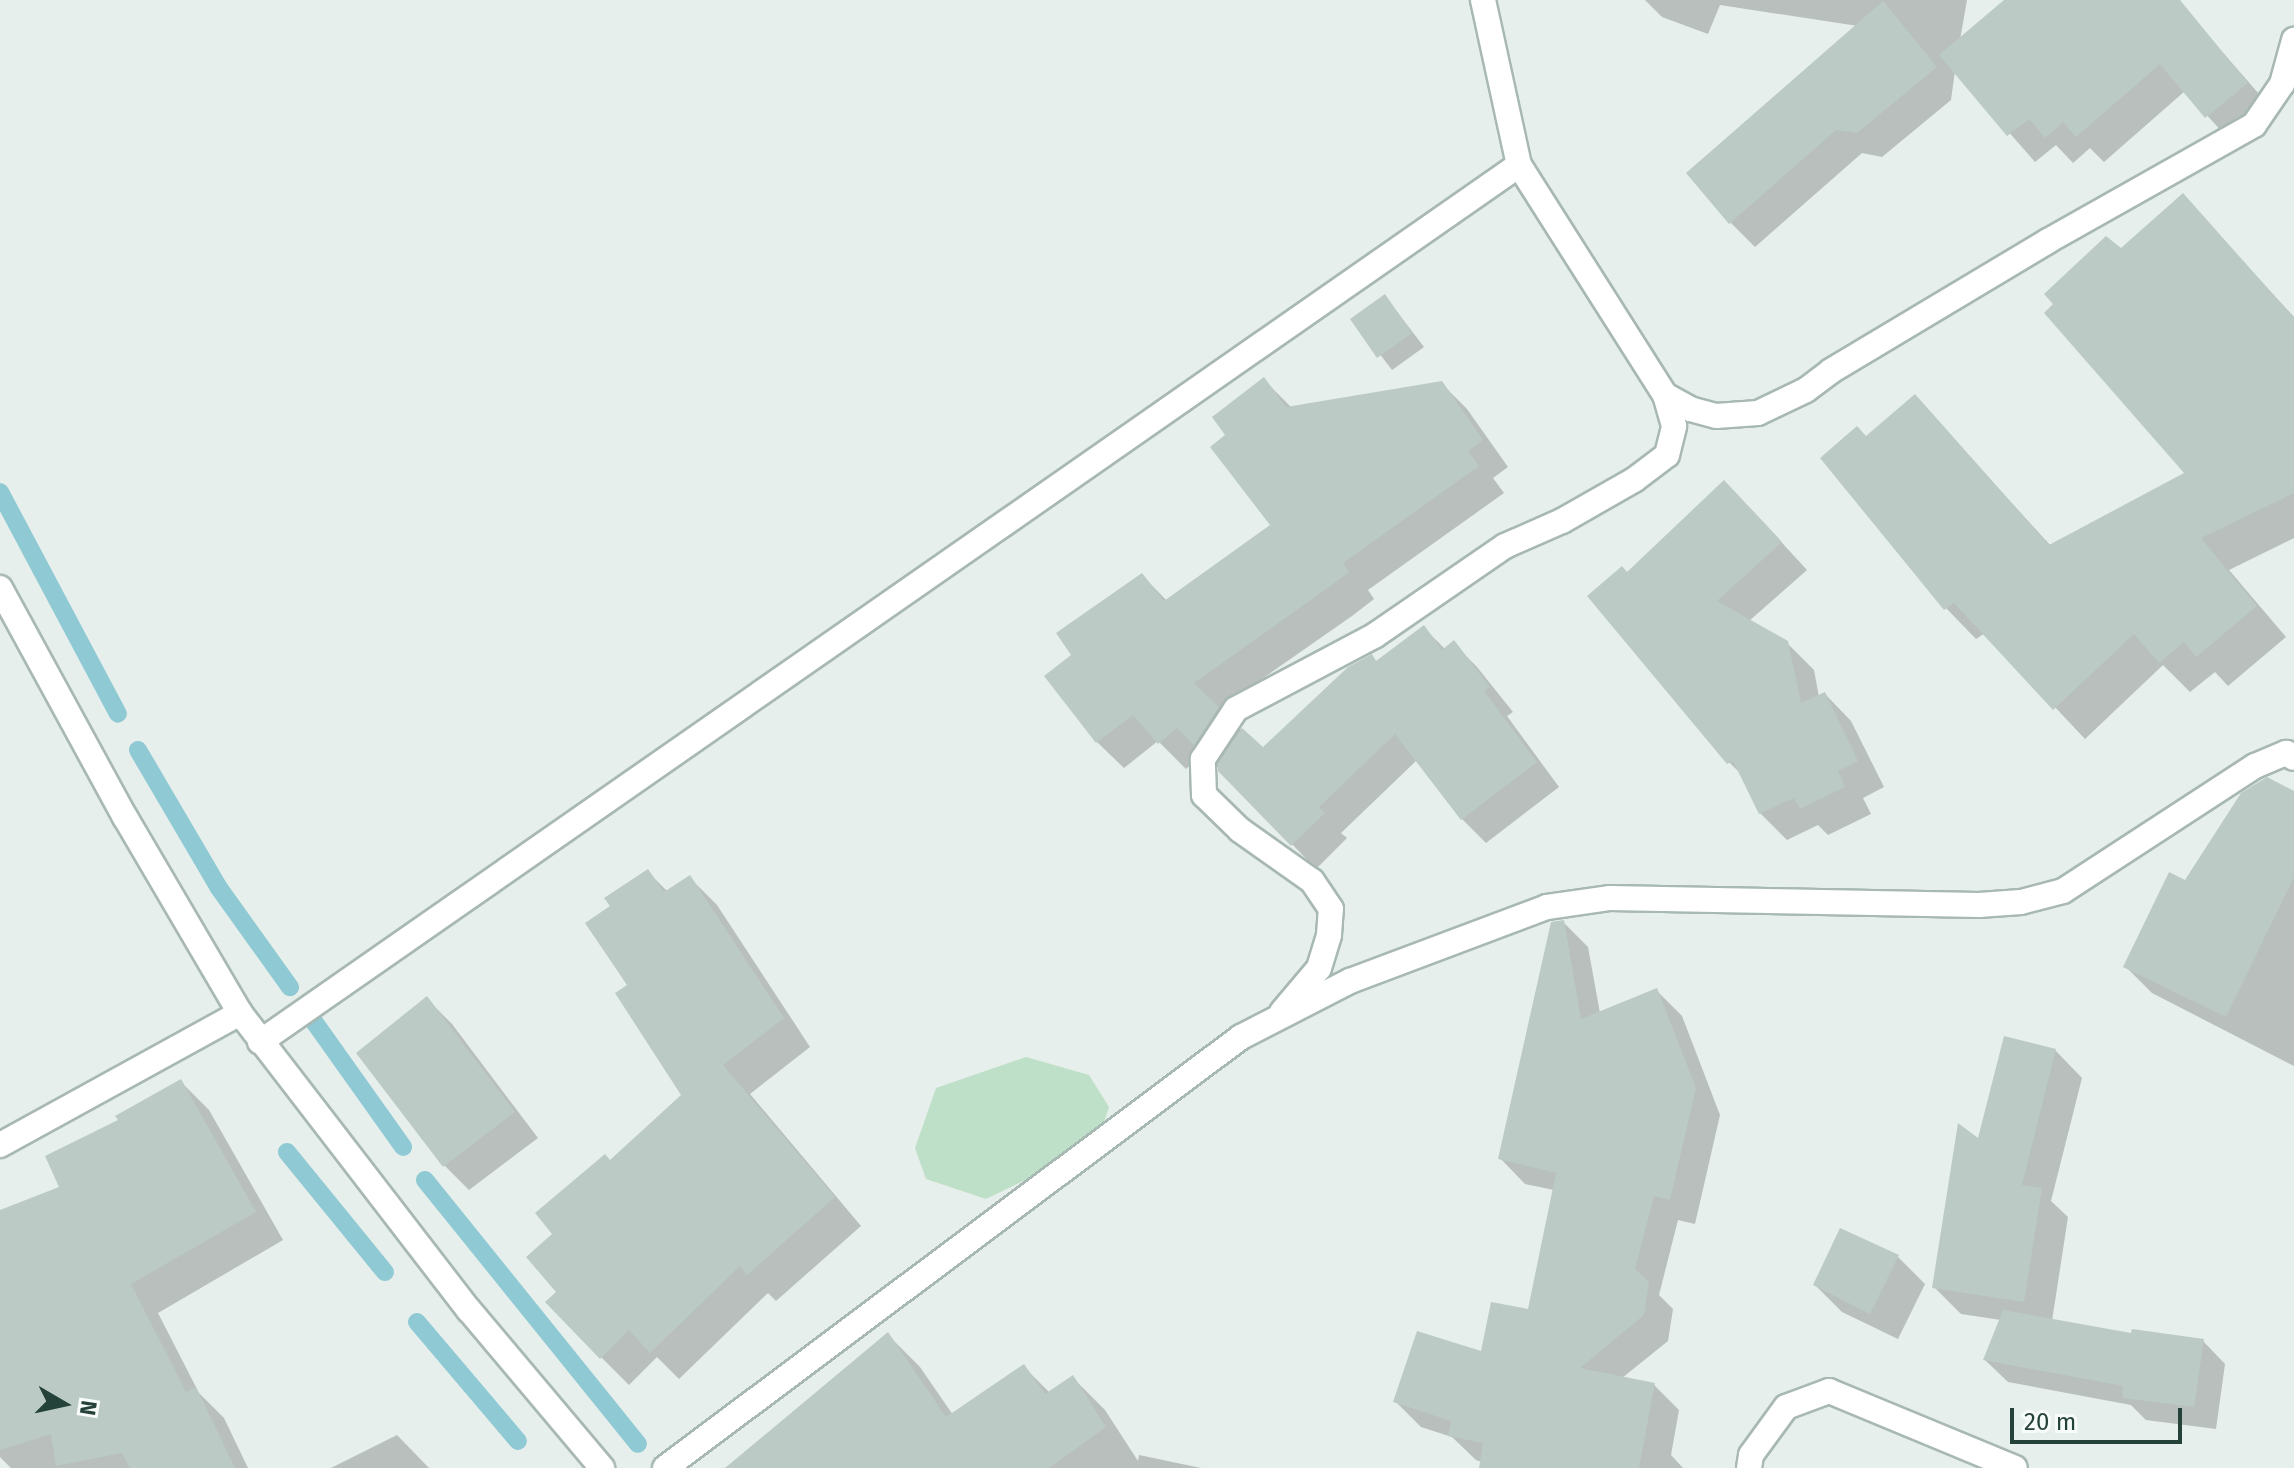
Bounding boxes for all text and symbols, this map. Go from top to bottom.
north arrow [24,1364,104,1444]
scale bar [2014,1392,2186,1442]
text: N [74,1399,103,1417]
text: 20 m [2024,1408,2076,1436]

